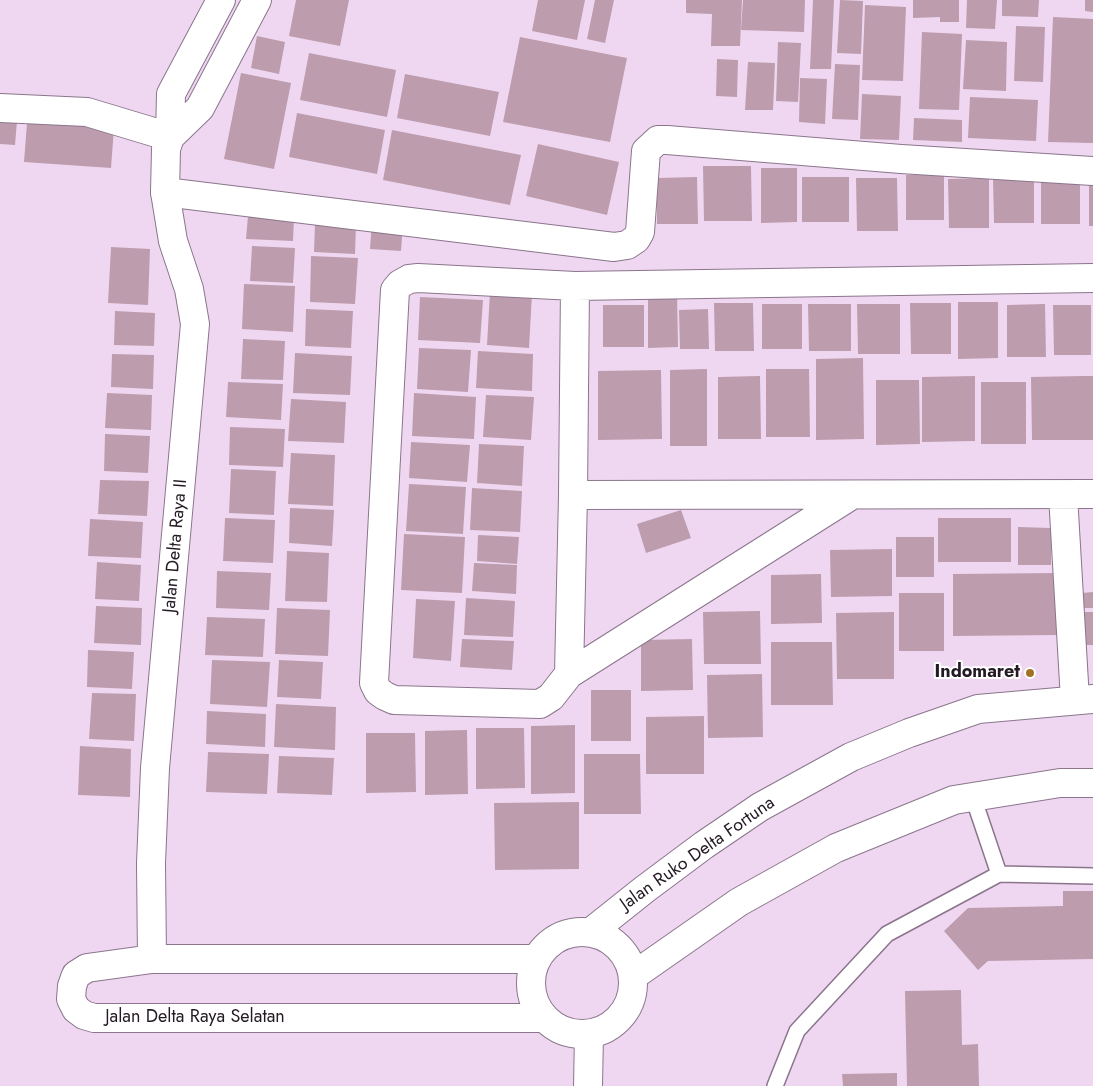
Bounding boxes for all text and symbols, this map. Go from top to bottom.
street label: Jalan Delta Raya II [159,478,193,614]
place label: Indomaret [935,662,1020,684]
marker: Indomaret [1024,667,1036,679]
street label: Jalan Ruko Delta Fortuna [617,793,779,915]
street label: Jalan Delta Raya Selatan [105,1007,285,1029]

